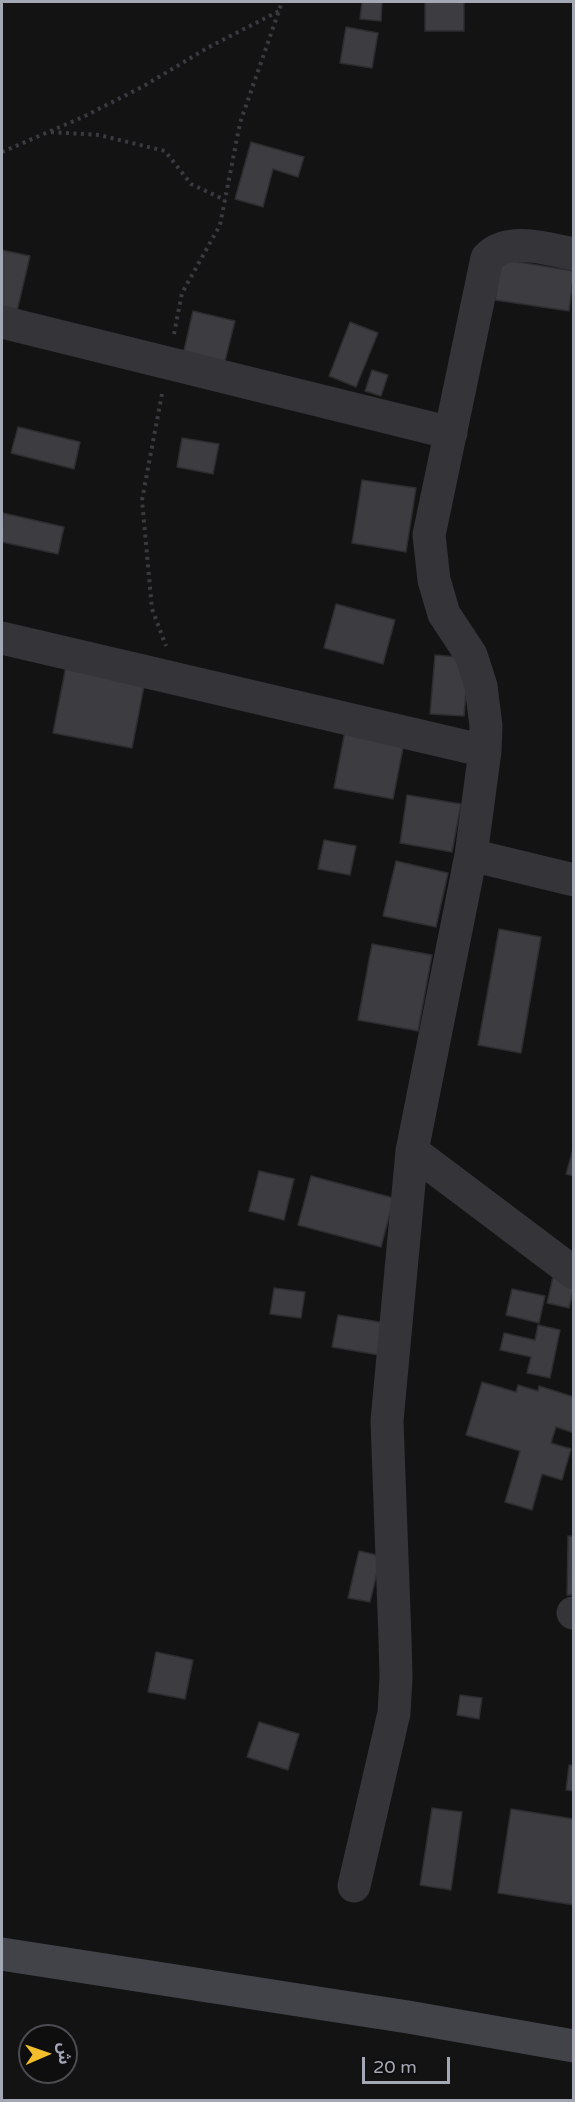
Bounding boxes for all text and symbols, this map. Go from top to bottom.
north arrow [18,2024,78,2084]
text: ش [54,2042,74,2065]
scale bar [365,2045,454,2083]
text: 20 m [373,2056,417,2078]

